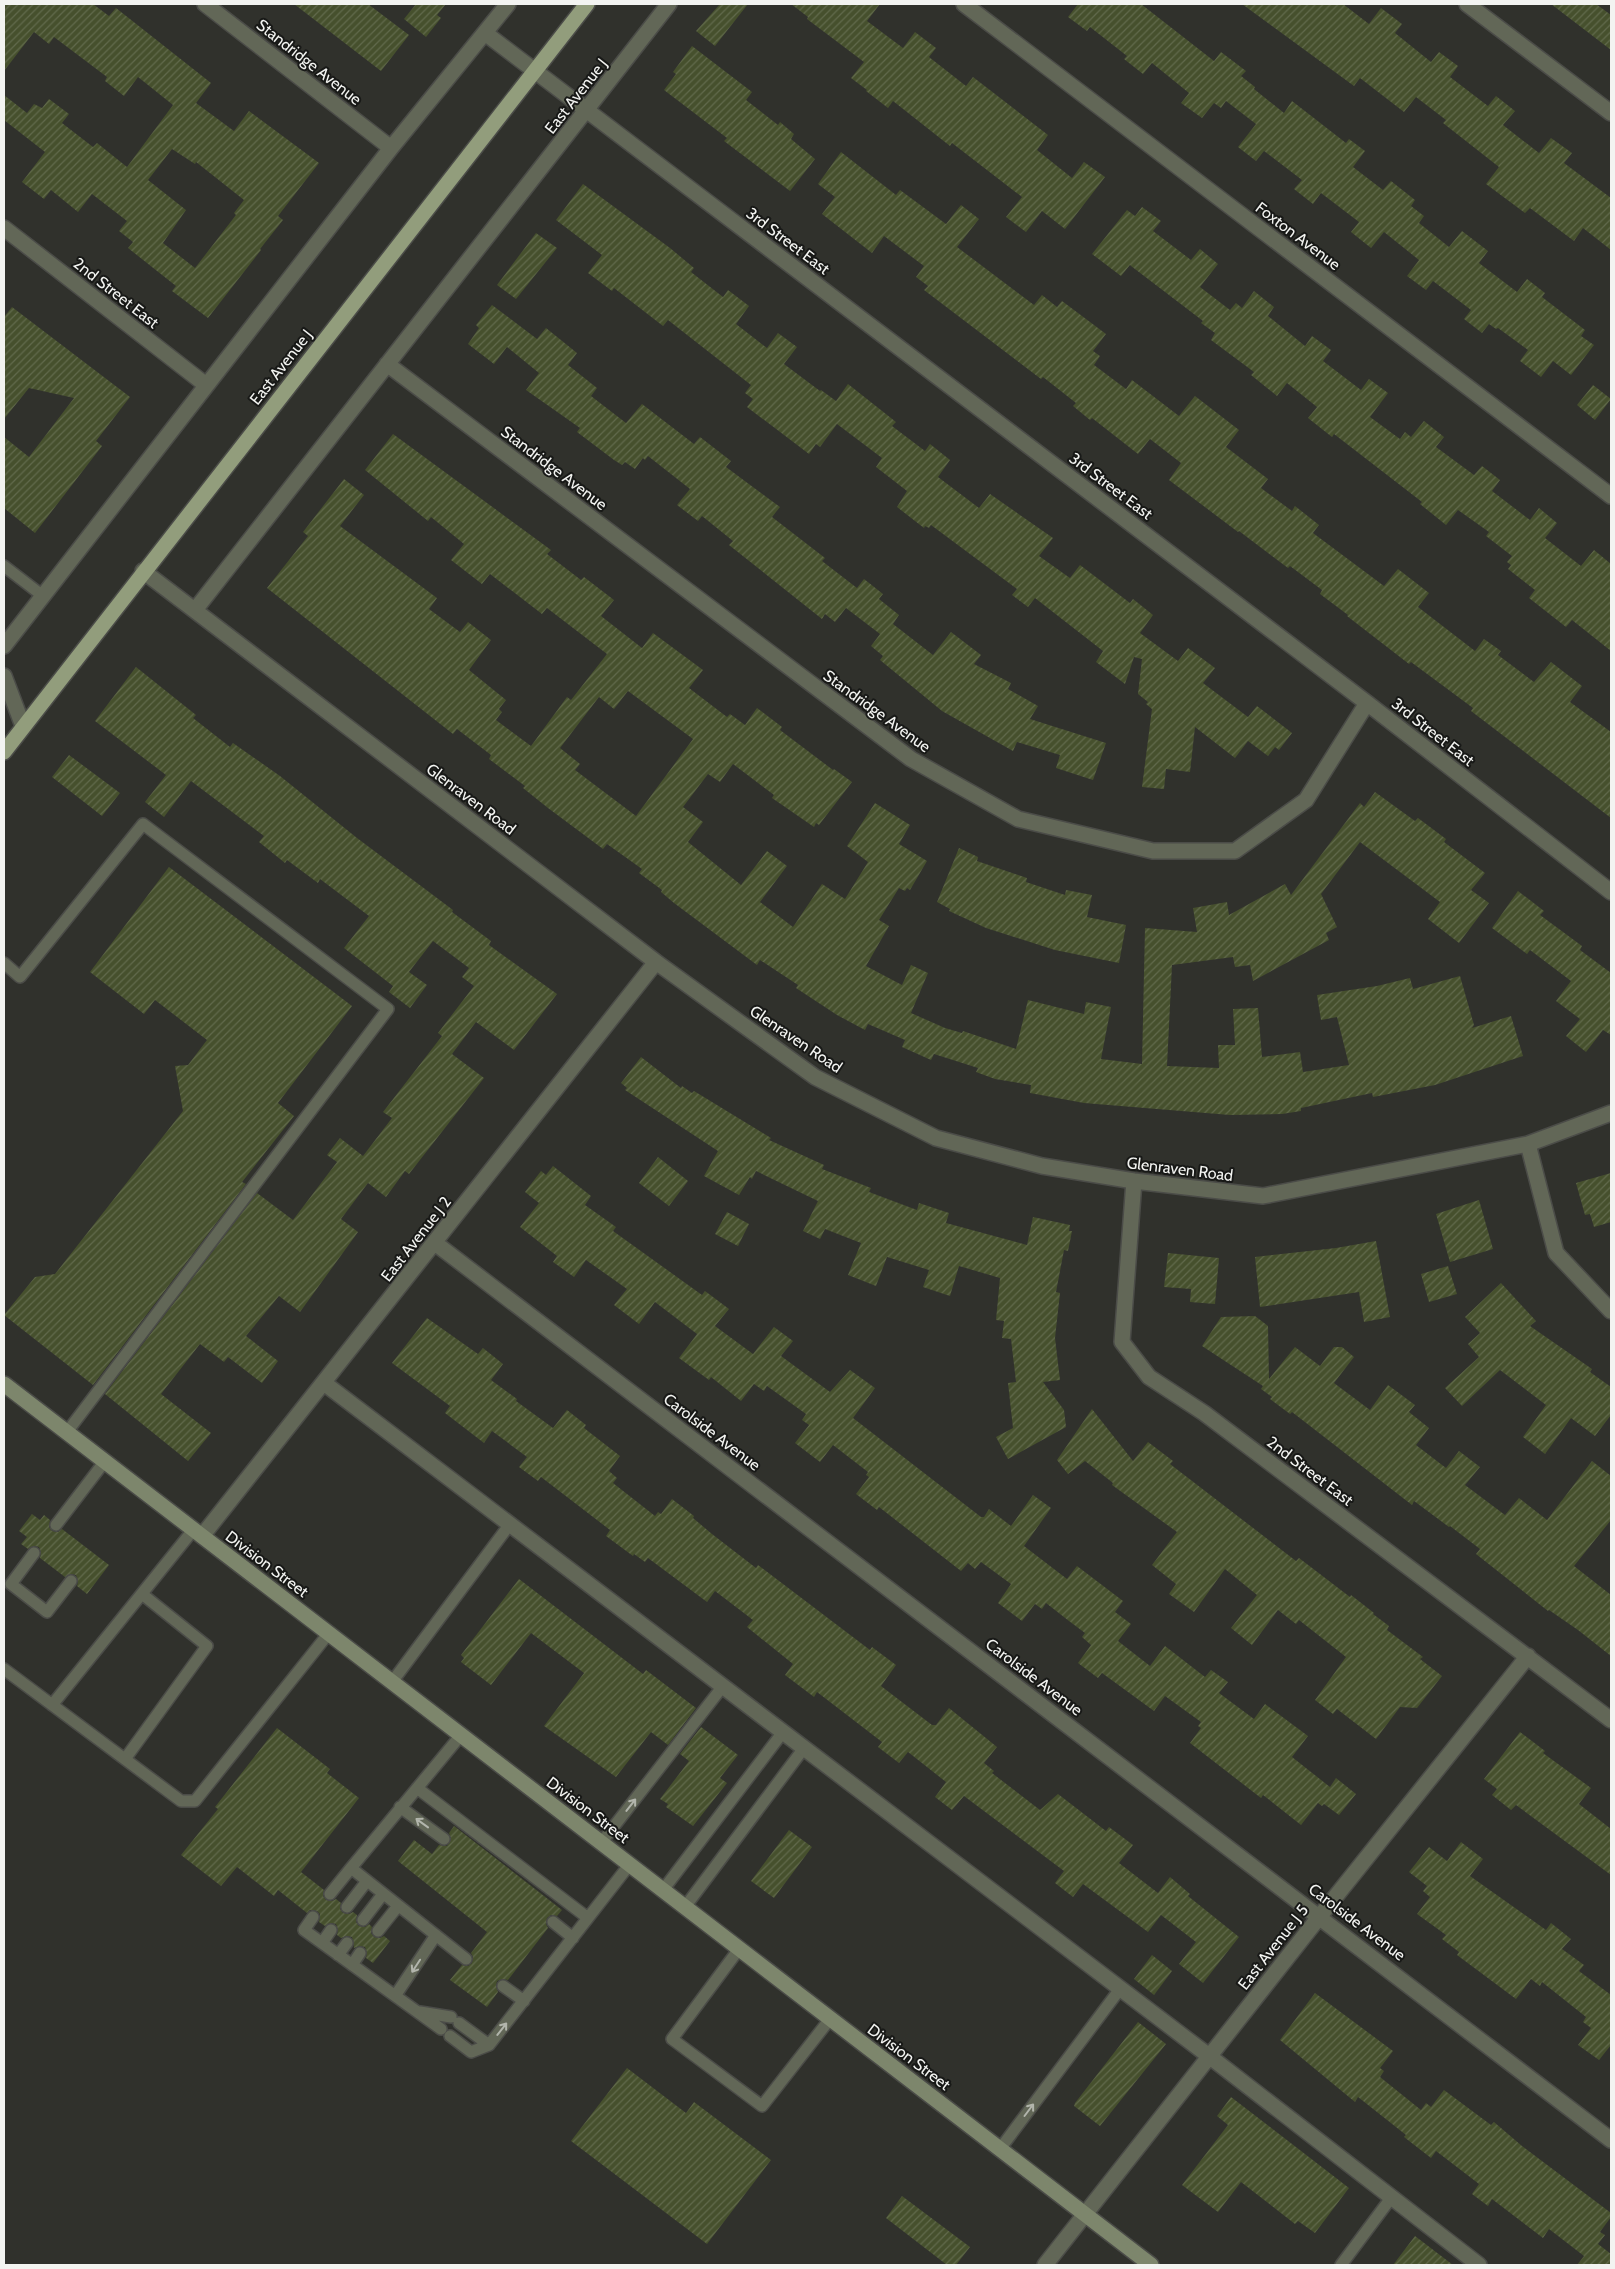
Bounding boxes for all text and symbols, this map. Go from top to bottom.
street label: Standridge Avenue [253,15,365,109]
street label: East Avenue J [541,54,611,138]
street label: Foxton Avenue [1252,198,1344,274]
street label: 3rd Street East [743,204,834,279]
street label: 2nd Street East [70,254,163,333]
street label: East Avenue J [246,325,316,409]
street label: Standridge Avenue [497,422,611,514]
street label: 3rd Street East [1066,449,1157,524]
street label: Standridge Avenue [820,666,934,756]
street label: 3rd Street East [1388,694,1478,770]
street label: Glenraven Road [423,759,519,839]
street label: Glenraven Road [746,1001,846,1077]
street label: Glenraven Road [1126,1153,1234,1185]
street label: East Avenue J 2 [377,1193,455,1285]
street label: Carolside Avenue [660,1389,764,1475]
street label: 2nd Street East [1263,1432,1357,1510]
street label: Division Street [222,1527,313,1602]
street label: Carolside Avenue [982,1634,1086,1720]
street label: Division Street [543,1773,634,1848]
one-way arrow [626,1799,637,1812]
one-way arrow [415,1818,429,1828]
street label: Carolside Avenue [1305,1879,1409,1965]
street label: East Avenue J 5 [1234,1901,1312,1993]
one-way arrow [410,1958,420,1972]
street label: Division Street [864,2020,955,2095]
one-way arrow [497,2022,507,2036]
one-way arrow [1024,2103,1034,2117]

